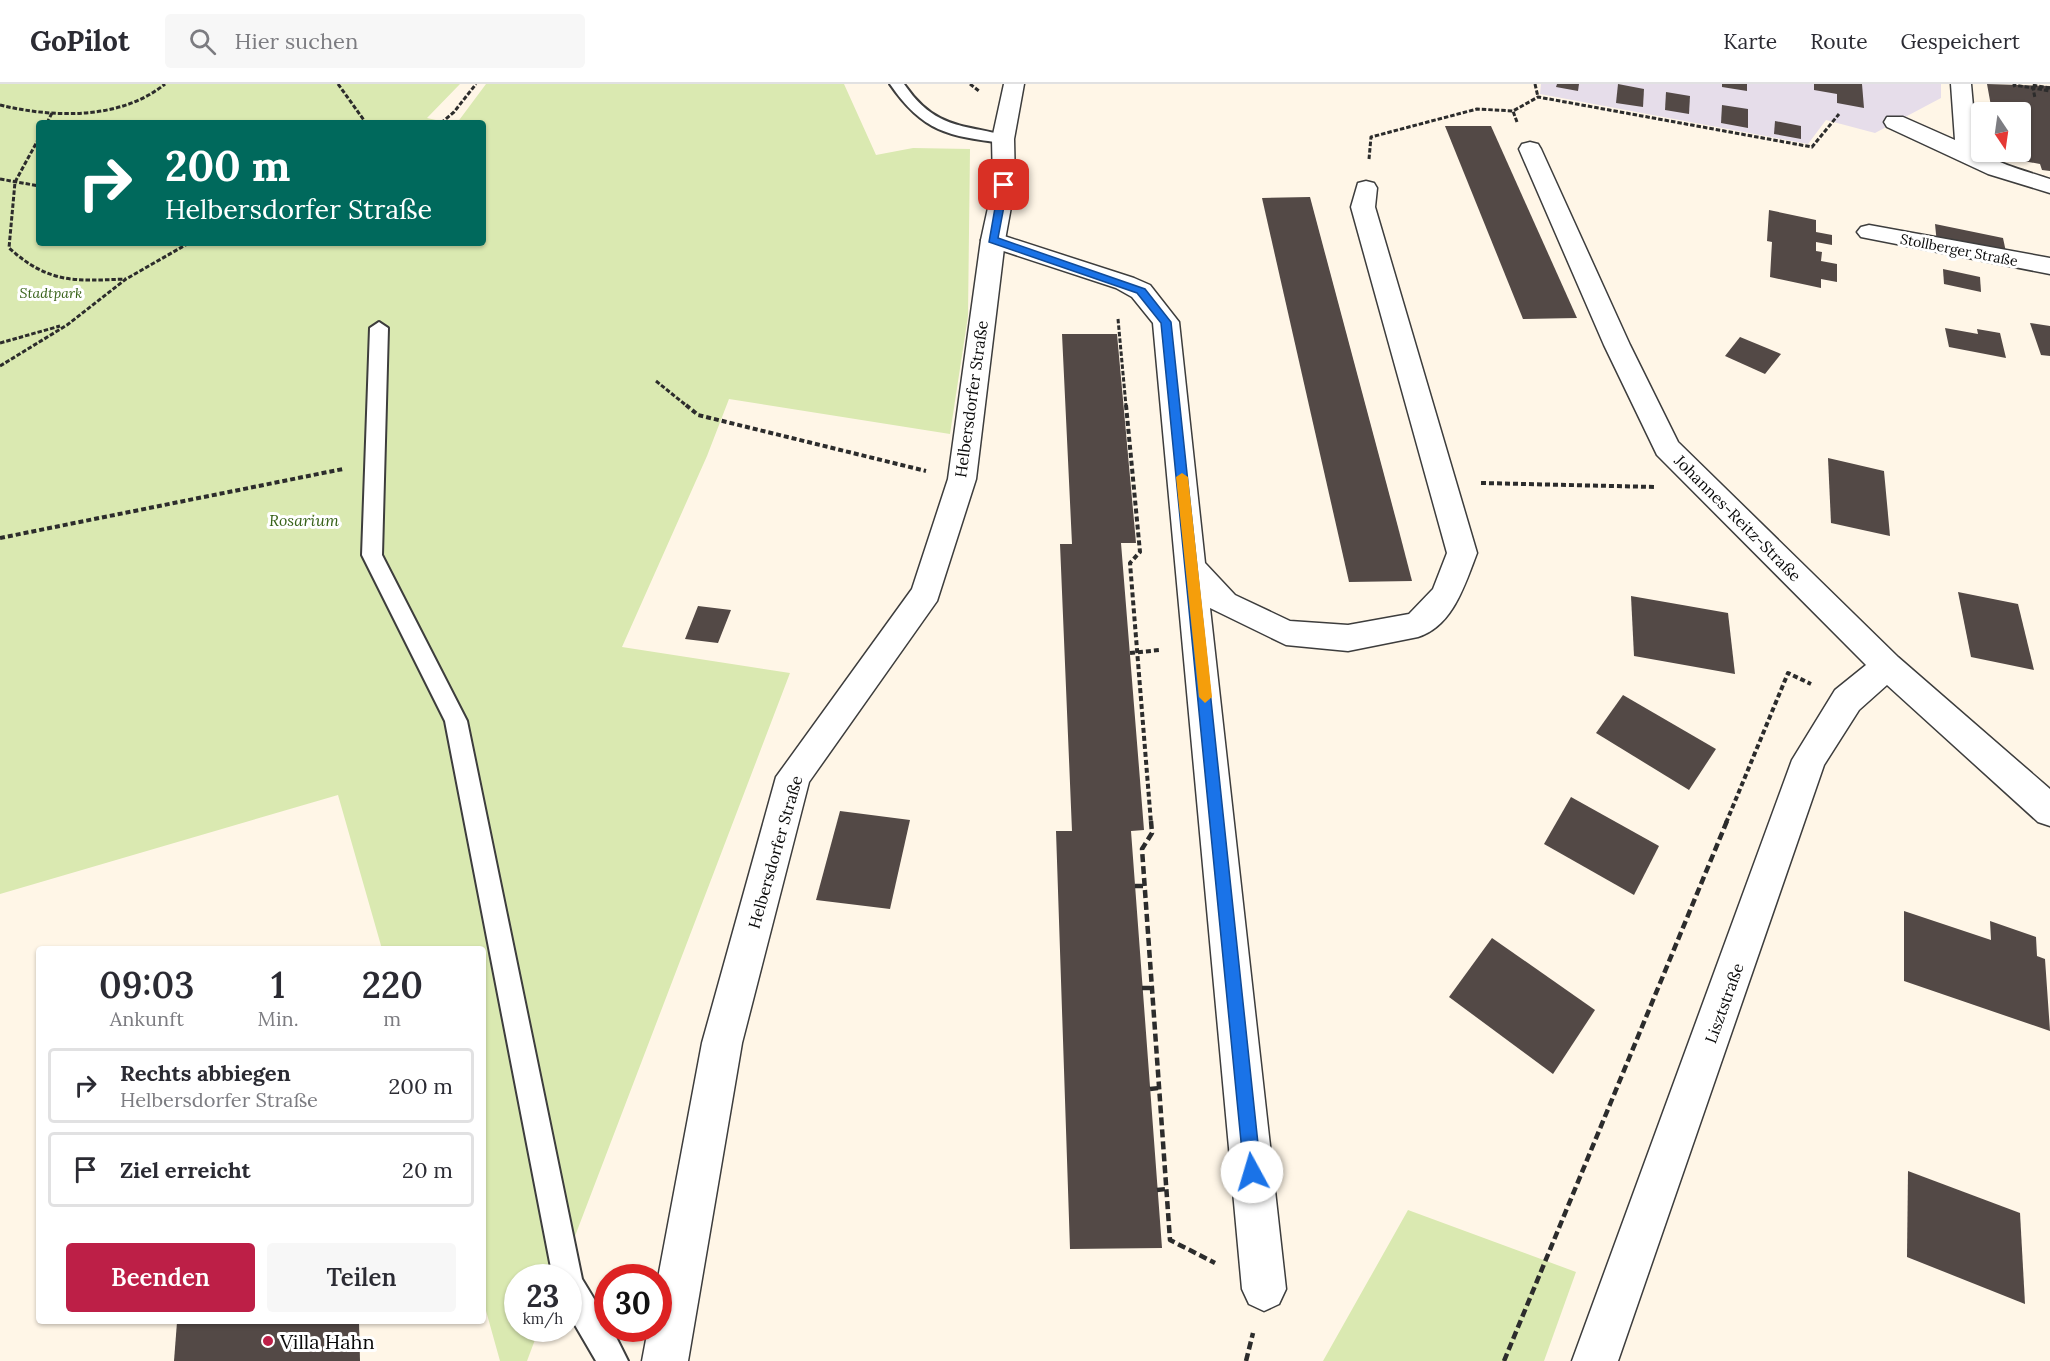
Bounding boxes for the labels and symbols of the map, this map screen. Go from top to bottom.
north arrow [1971,102,2031,162]
pin [978,159,1029,210]
street label: Stollberger Straße [1899,230,2020,270]
park label: Stadtpark [20,284,82,302]
street label: Helbersdorfer Straße [950,319,992,479]
street label: Johannes-Reitz-Straße [1670,450,1806,586]
park label: Rosarium [269,510,339,530]
street label: Helbersdorfer Straße [744,773,807,931]
street label: Lisztstraße [1700,960,1748,1046]
position arrow [1220,1140,1284,1204]
speed limit sign: 30 [594,1264,672,1342]
place label: Villa Hahn [279,1329,375,1354]
marker: Villa Hahn [261,1334,275,1348]

